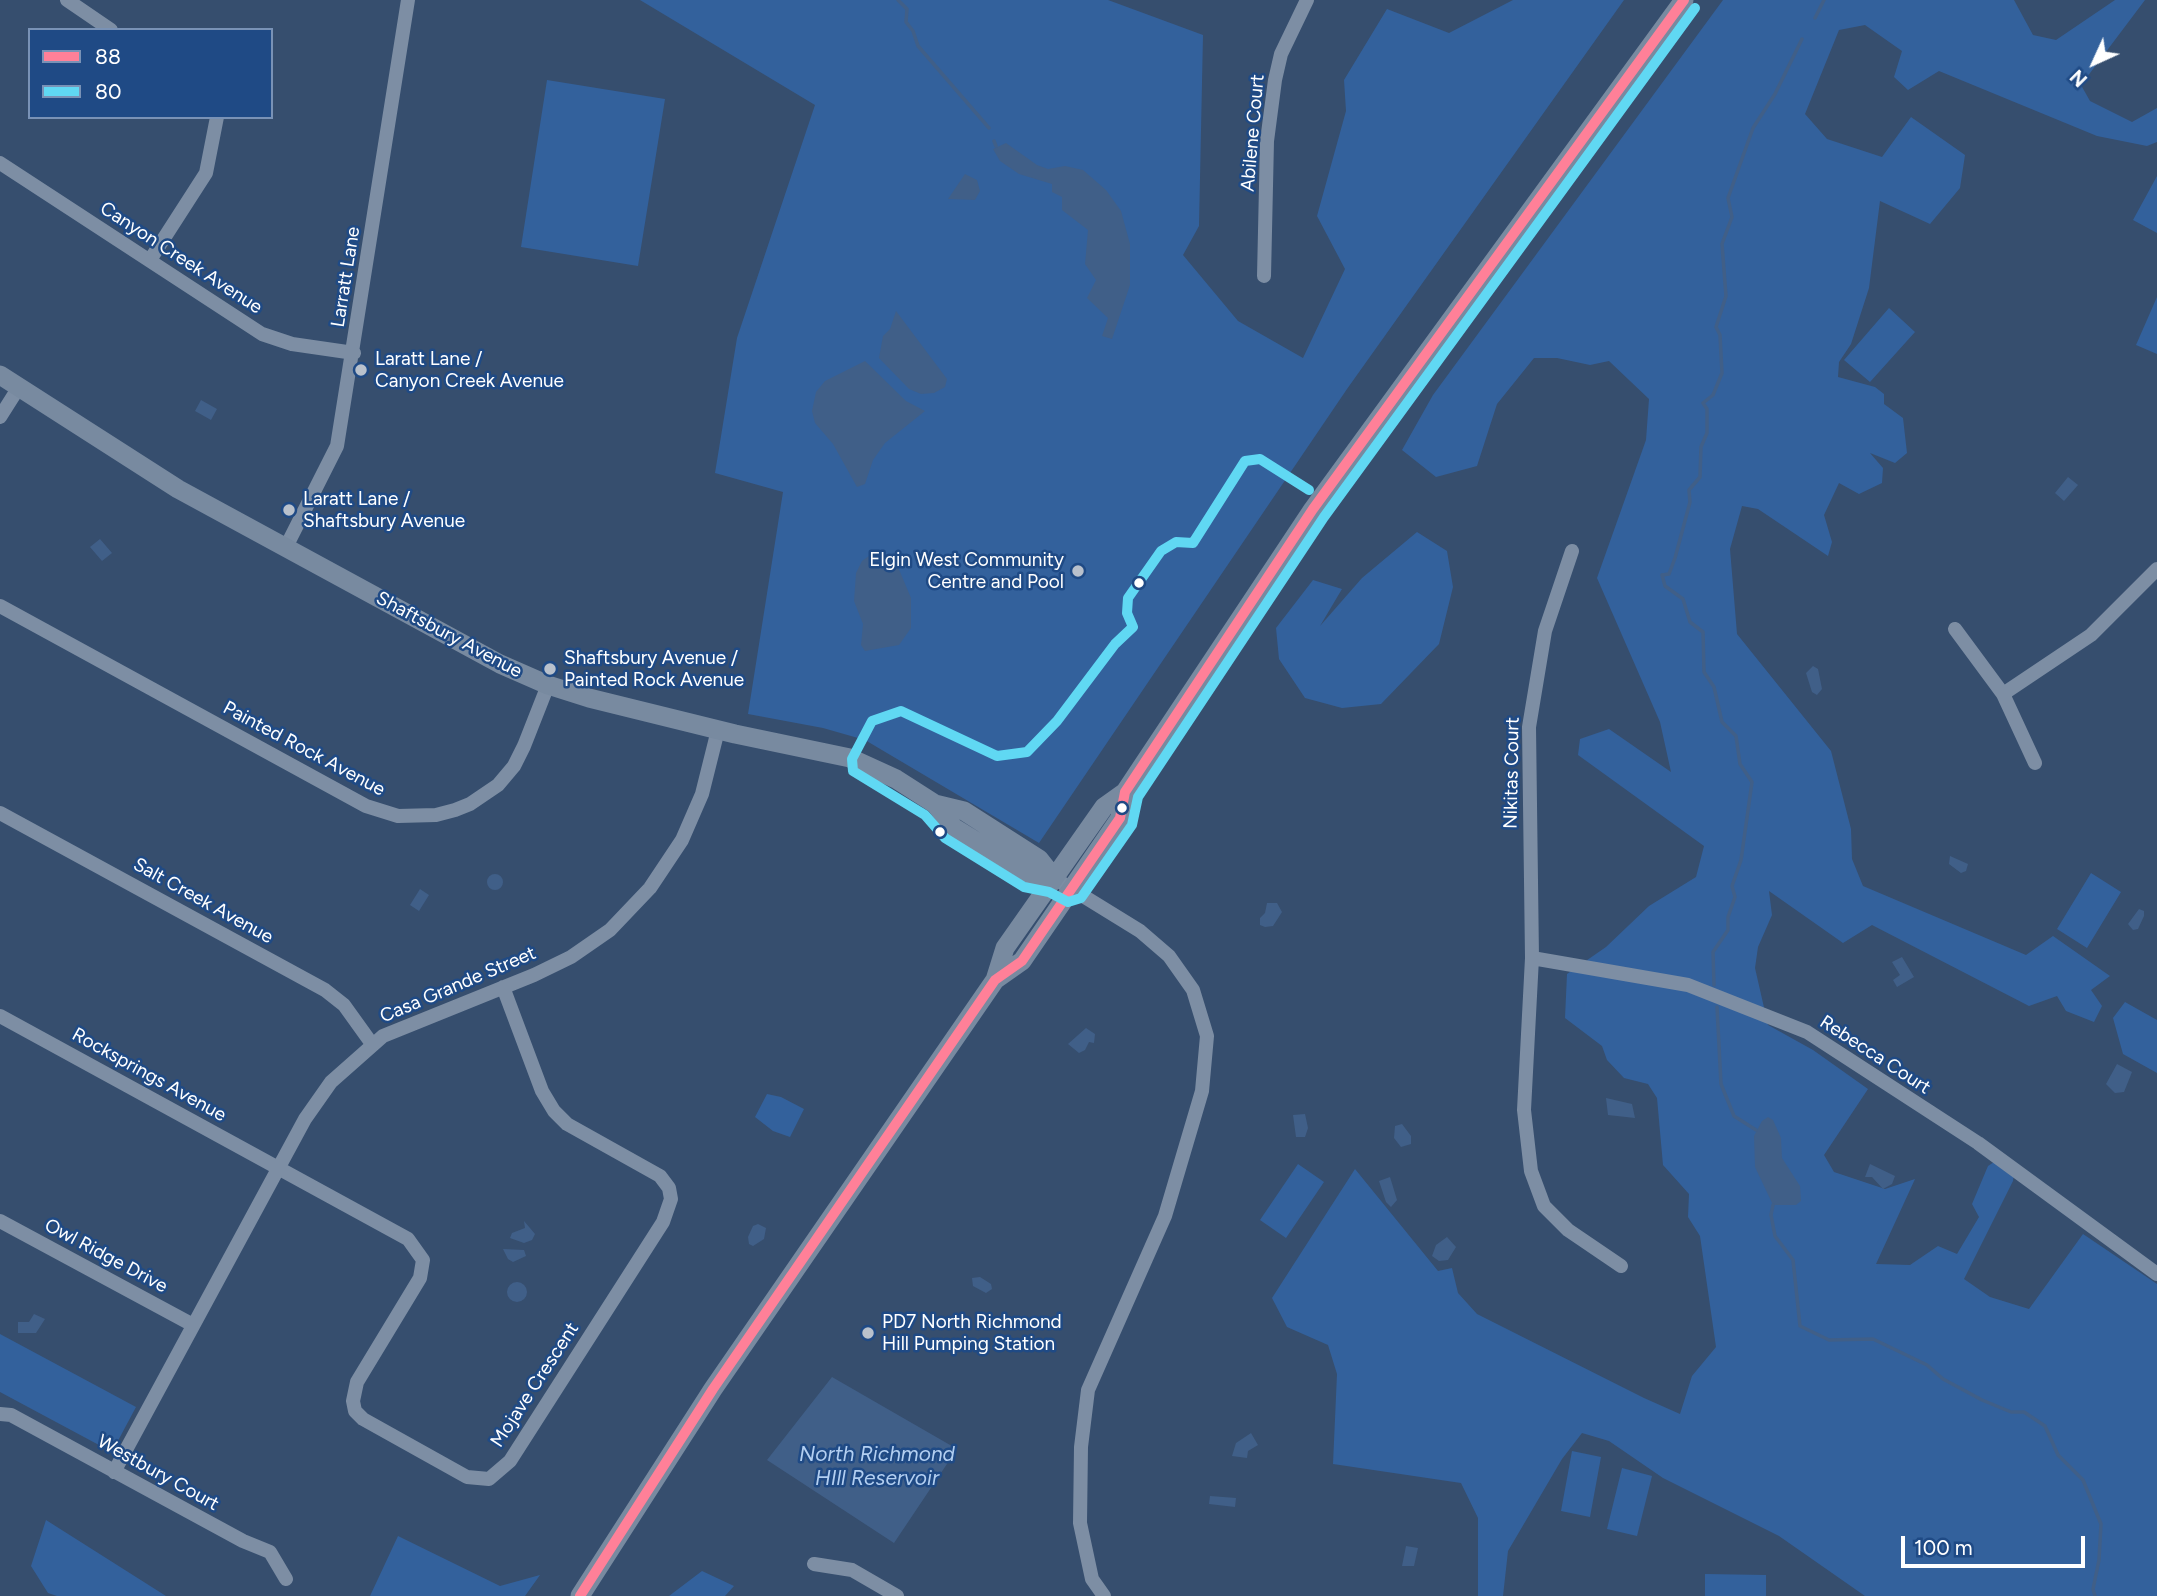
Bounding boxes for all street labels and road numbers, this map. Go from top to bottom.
street label: Abilene Court [1237,73,1269,193]
street label: Canyon Creek Avenue [96,197,266,319]
street label: Larratt Lane [327,225,365,329]
street label: Shaftsbury Avenue [372,587,526,683]
street label: Painted Rock Avenue [219,697,389,801]
street label: Nikitas Court [1500,717,1524,829]
street label: Salt Creek Avenue [129,853,277,949]
street label: Casa Grande Street [377,942,539,1028]
street label: Rebecca Court [1815,1011,1935,1099]
street label: Rocksprings Avenue [68,1023,230,1127]
street label: Owl Ridge Drive [41,1214,171,1298]
street label: Mojave Crescent [486,1318,584,1452]
street label: Westbury Court [93,1430,223,1516]

